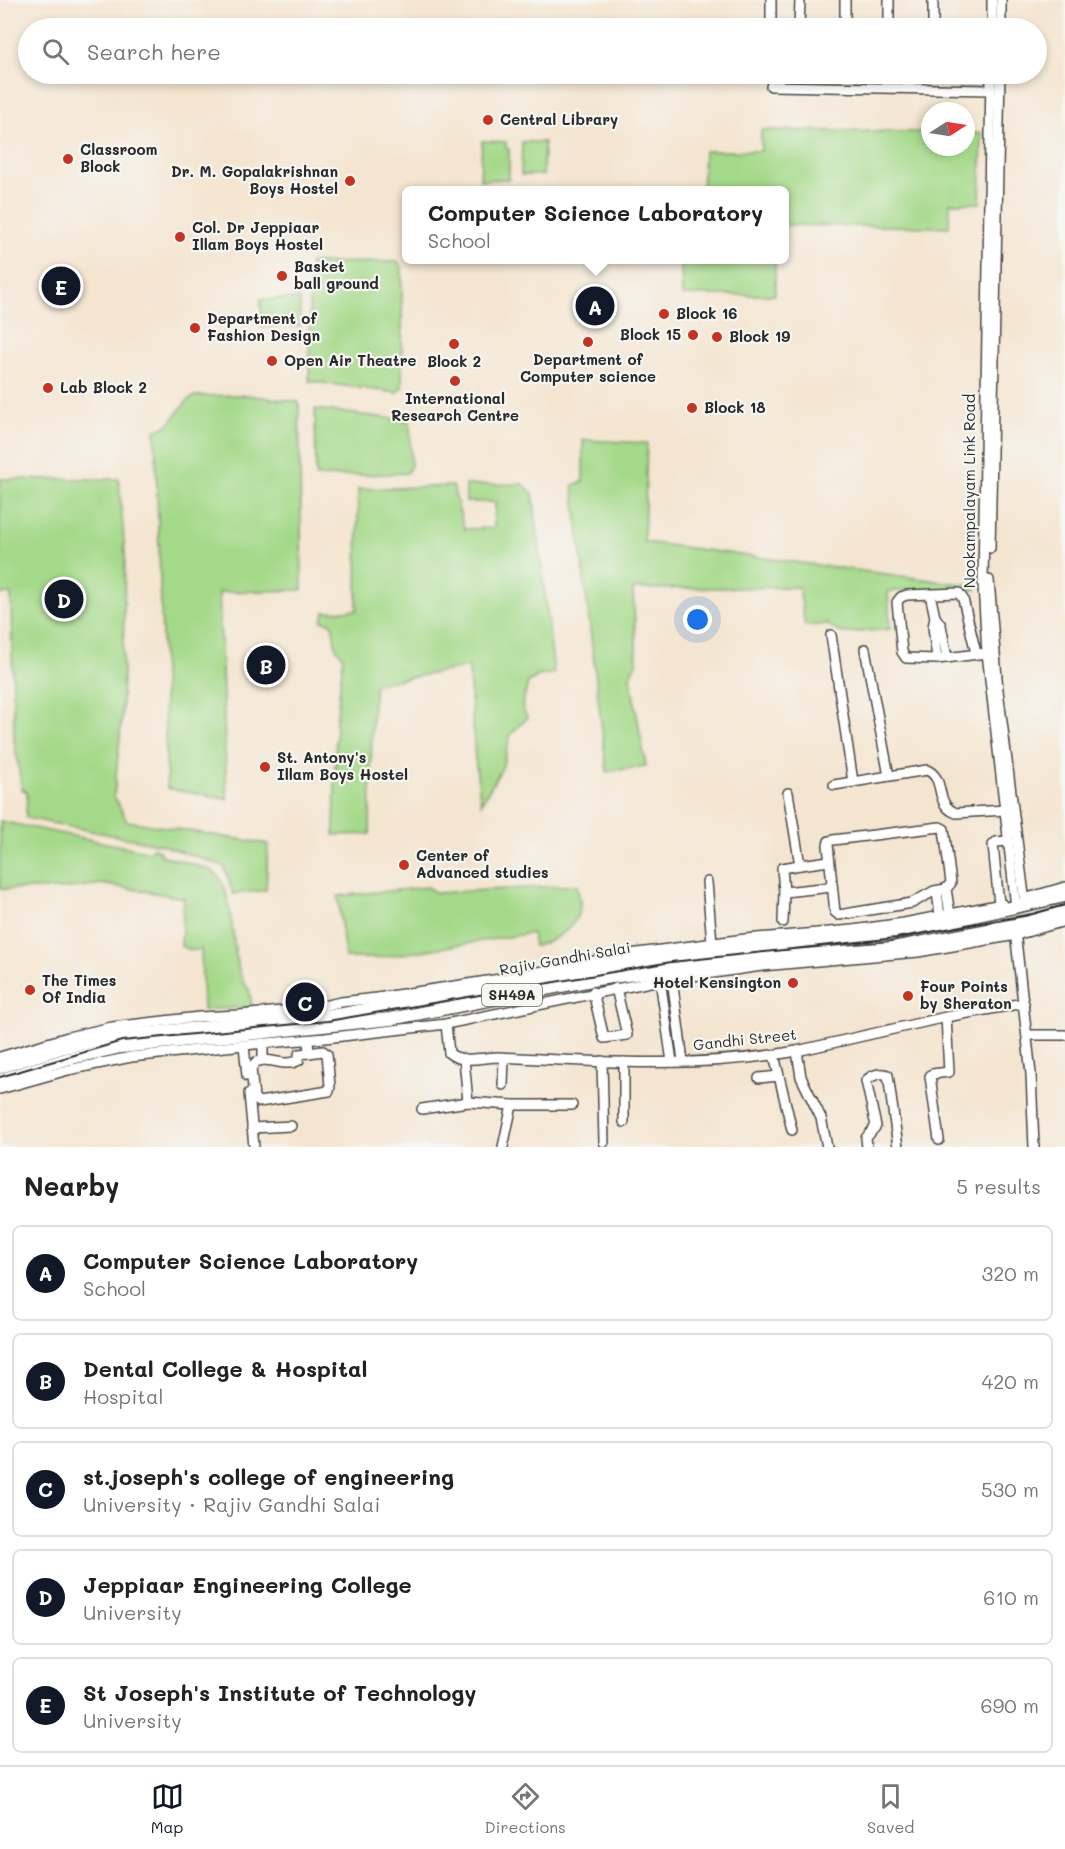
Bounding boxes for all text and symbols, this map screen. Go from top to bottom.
search box [18,18,1047,84]
icon: search [39,35,72,68]
text: Search here [87,37,221,66]
north arrow [921,102,975,156]
place label: Central Library [500,109,618,129]
marker: Central Library [481,113,495,127]
place label: Classroom Block [80,139,158,176]
marker: Classroom Block [61,152,75,166]
place label: Dr. M. Gopalakrishnan Boys Hostel [171,161,338,198]
marker: Dr. M. Gopalakrishnan Boys Hostel [343,174,357,188]
popup [402,186,789,264]
text: Computer Science Laboratory [428,198,763,227]
place label: Col. Dr Jeppiaar Illam Boys Hostel [192,217,323,254]
text: School [428,227,491,253]
marker: Col. Dr Jeppiaar Illam Boys Hostel [173,230,187,244]
place label: Basket ball ground [294,256,379,293]
pin: E [42,264,80,308]
marker: Basket ball ground [275,269,289,283]
pin: A [576,284,614,328]
place label: Block 16 [676,303,737,323]
marker: Block 16 [657,307,671,321]
place label: Department of Fashion Design [207,308,320,345]
marker: Department of Fashion Design [188,321,202,335]
place label: Block 15 [620,324,681,344]
place label: Block 19 [729,326,790,346]
marker: Block 15 [686,328,700,342]
marker: Block 19 [710,330,724,344]
marker: Department of Computer science [581,335,595,349]
marker: Block 2 [447,337,461,351]
place label: Department of Computer science [520,349,656,386]
place label: Open Air Theatre [284,350,417,370]
place label: Block 2 [427,351,481,371]
marker: Open Air Theatre [265,354,279,368]
marker: International Research Centre [448,374,462,388]
place label: Lab Block 2 [60,377,147,397]
marker: Lab Block 2 [41,381,55,395]
place label: International Research Centre [391,388,519,425]
street label: Nookampalayam Link Road [959,394,979,588]
place label: Block 18 [704,397,766,417]
marker: Block 18 [685,401,699,415]
pin: D [44,576,84,622]
your location [683,605,712,634]
pin: B [246,642,286,688]
place label: St. Antony's Illam Boys Hostel [277,747,408,784]
marker: St. Antony's Illam Boys Hostel [258,760,272,774]
place label: Center of Advanced studies [416,845,549,882]
marker: Center of Advanced studies [397,858,411,872]
street label: Rajiv Gandhi Salai [498,937,632,979]
place label: The Times Of India [42,970,116,1007]
place label: Hotel Kensington [653,972,781,992]
marker: Hotel Kensington [786,976,800,990]
place label: Four Points by Sheraton [920,976,1012,1013]
pin: C [286,980,324,1024]
marker: The Times Of India [23,983,37,997]
road number: SH49A [482,984,542,1006]
marker: Four Points by Sheraton [901,989,915,1003]
street label: Gandhi Street [692,1024,798,1054]
text: Nearby [24,1169,119,1203]
text: 5 results [956,1173,1041,1199]
text: Computer Science Laboratory [83,1246,418,1275]
text: A [39,1260,52,1286]
text: 320 m [981,1260,1039,1286]
text: School [83,1275,146,1301]
text: Dental College & Hospital [83,1354,368,1383]
text: B [39,1368,52,1394]
text: 420 m [981,1368,1039,1394]
text: Hospital [83,1383,164,1409]
text: st.joseph's college of engineering [83,1462,454,1491]
text: C [38,1476,53,1502]
text: 530 m [981,1476,1039,1502]
text: University · Rajiv Gandhi Salai [83,1491,380,1517]
text: Jeppiaar Engineering College [83,1570,412,1599]
text: D [38,1584,53,1610]
text: 610 m [983,1584,1039,1610]
text: University [83,1599,182,1625]
text: St Joseph's Institute of Technology [83,1678,476,1707]
text: E [39,1692,52,1718]
text: 690 m [980,1692,1039,1718]
text: University [83,1707,182,1733]
tab: Map [151,1780,184,1837]
tab: Directions [485,1780,566,1837]
tab: Saved [867,1780,914,1837]

